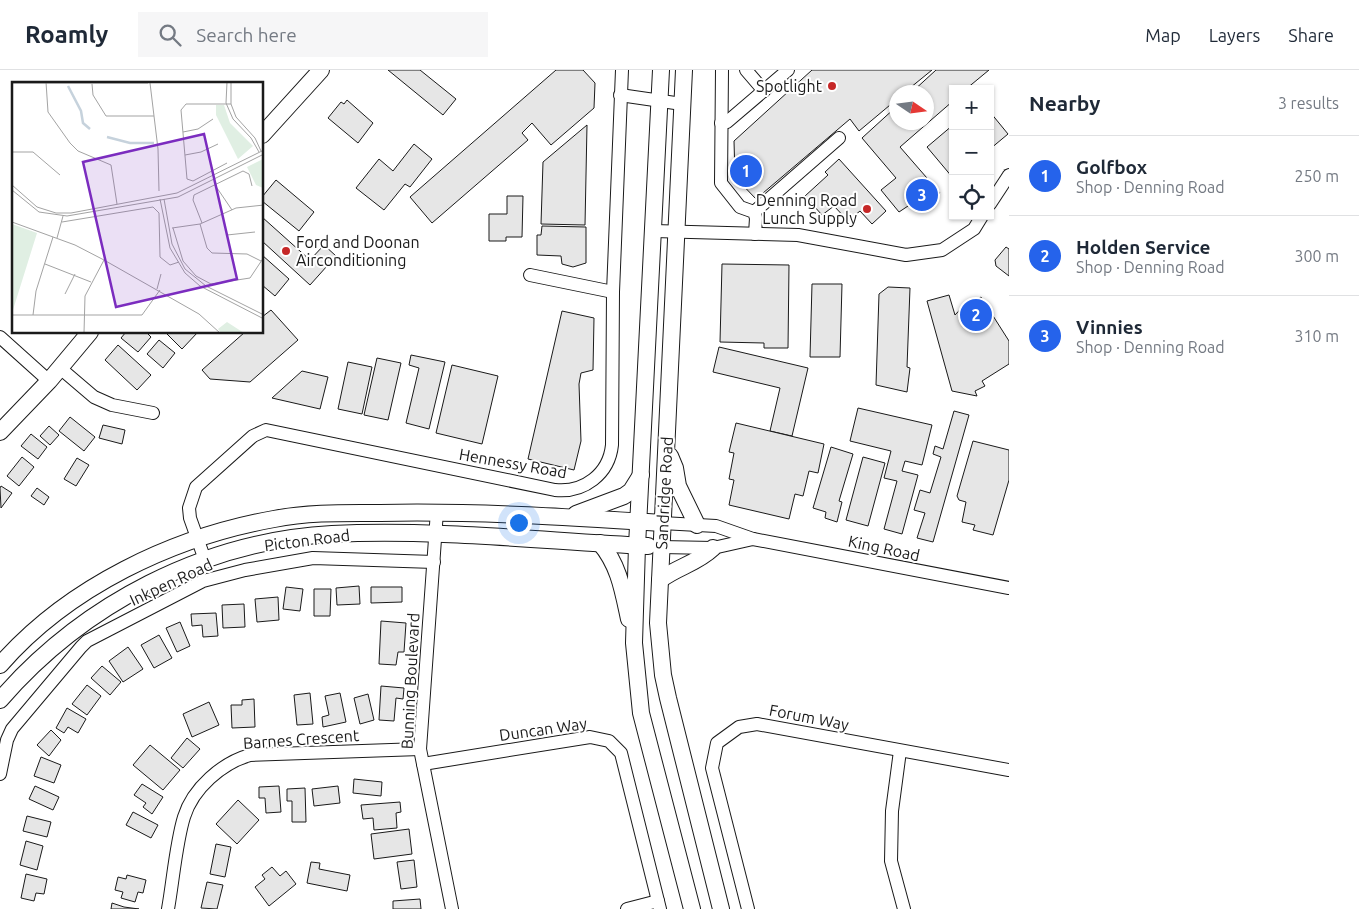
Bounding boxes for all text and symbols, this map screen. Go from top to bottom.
search box [138,12,488,57]
text: Roamly [25,21,108,48]
icon: search [156,21,184,49]
text: Search here [196,24,297,46]
text: Map [1145,25,1181,45]
text: Layers [1209,25,1260,45]
text: Share [1288,25,1334,45]
place label: Spotlight [756,77,823,95]
marker: Spotlight [826,80,838,92]
inset map [12,82,264,334]
north arrow [889,85,934,130]
map controls [949,85,994,220]
button: + [949,85,994,130]
text: Nearby [1029,91,1100,115]
text: 3 results [1278,94,1339,112]
button: − [949,130,994,175]
pin: 1 [730,152,762,190]
text: Golfbox [1076,156,1147,178]
text: 1 [1040,167,1050,185]
text: 250 m [1294,167,1339,185]
button: locate [949,175,994,220]
pin: 3 [906,176,938,214]
text: Shop · Denning Road [1076,178,1225,196]
place label: Denning Road Lunch Supply [756,191,857,227]
marker: Denning Road Lunch Supply [861,203,873,215]
place label: Ford and Doonan Airconditioning [296,233,420,269]
text: Holden Service [1076,236,1210,258]
marker: Ford and Doonan Airconditioning [280,245,292,257]
text: 2 [1040,247,1050,265]
text: 300 m [1294,247,1339,265]
text: Shop · Denning Road [1076,258,1225,276]
pin: 2 [960,296,992,334]
text: Vinnies [1076,316,1143,338]
text: 3 [1040,327,1050,345]
text: 310 m [1294,327,1339,345]
text: Shop · Denning Road [1076,338,1225,356]
street label: Sandridge Road [652,436,676,550]
street label: Hennessy Road [458,445,568,481]
your location [506,510,532,536]
street label: Picton Road [263,526,351,554]
street label: King Road [847,532,921,564]
street label: Inkpen Road [127,555,215,609]
street label: Bunning Boulevard [397,612,423,750]
street label: Forum Way [768,700,851,734]
street label: Duncan Way [498,714,588,744]
street label: Barnes Crescent [242,726,360,752]

